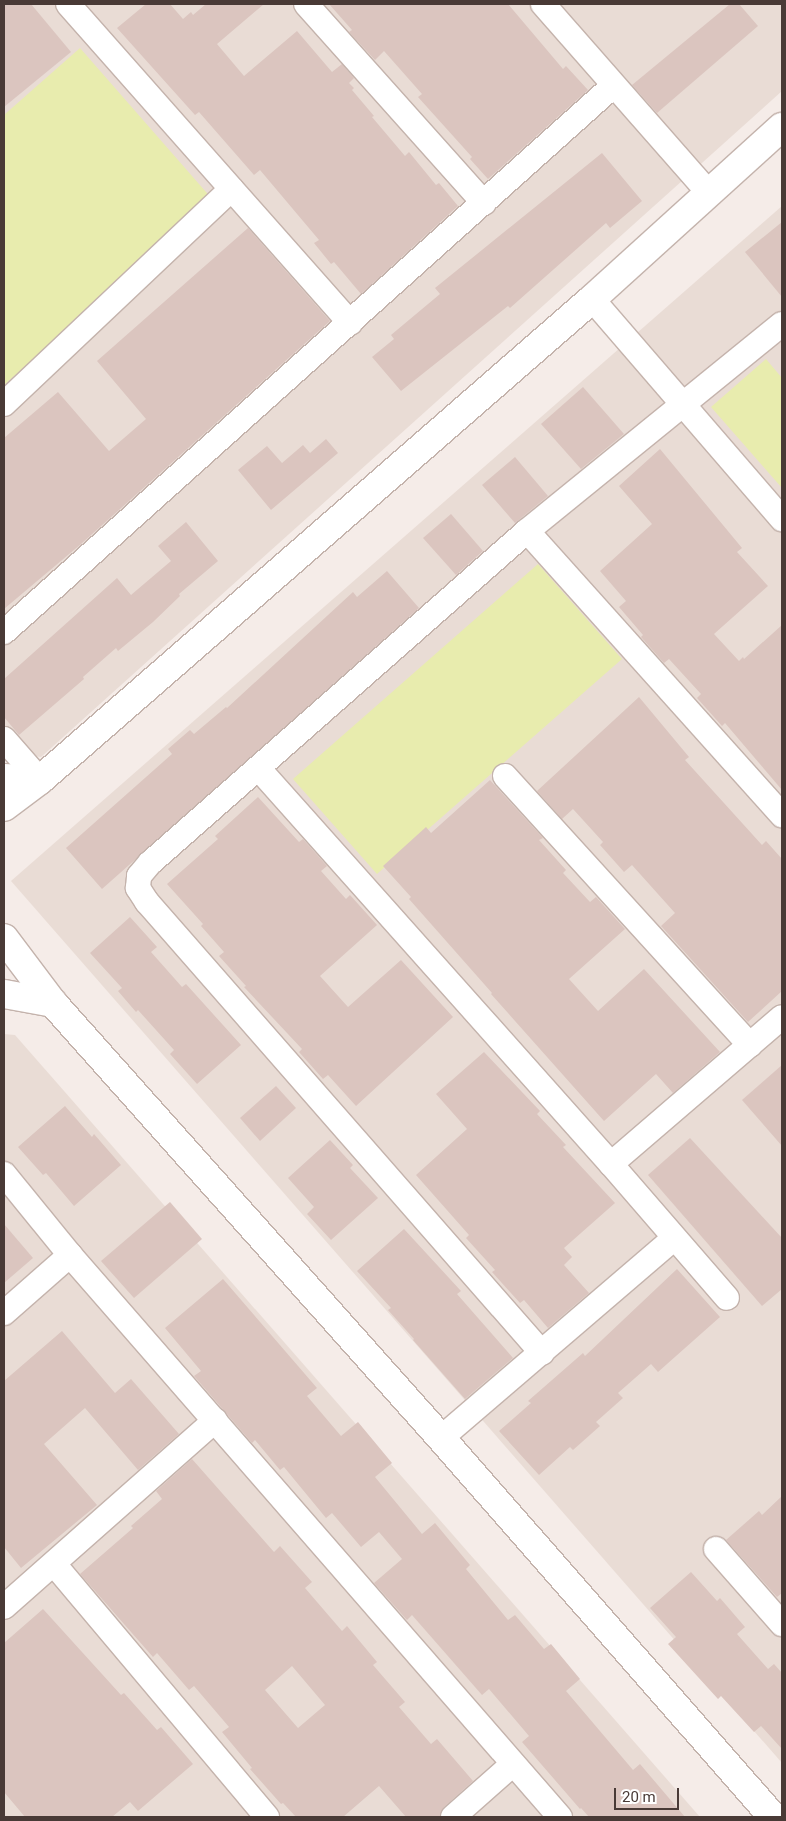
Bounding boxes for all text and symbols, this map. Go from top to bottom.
scale bar [616,1778,681,1810]
text: 20 m [622,1788,656,1806]

